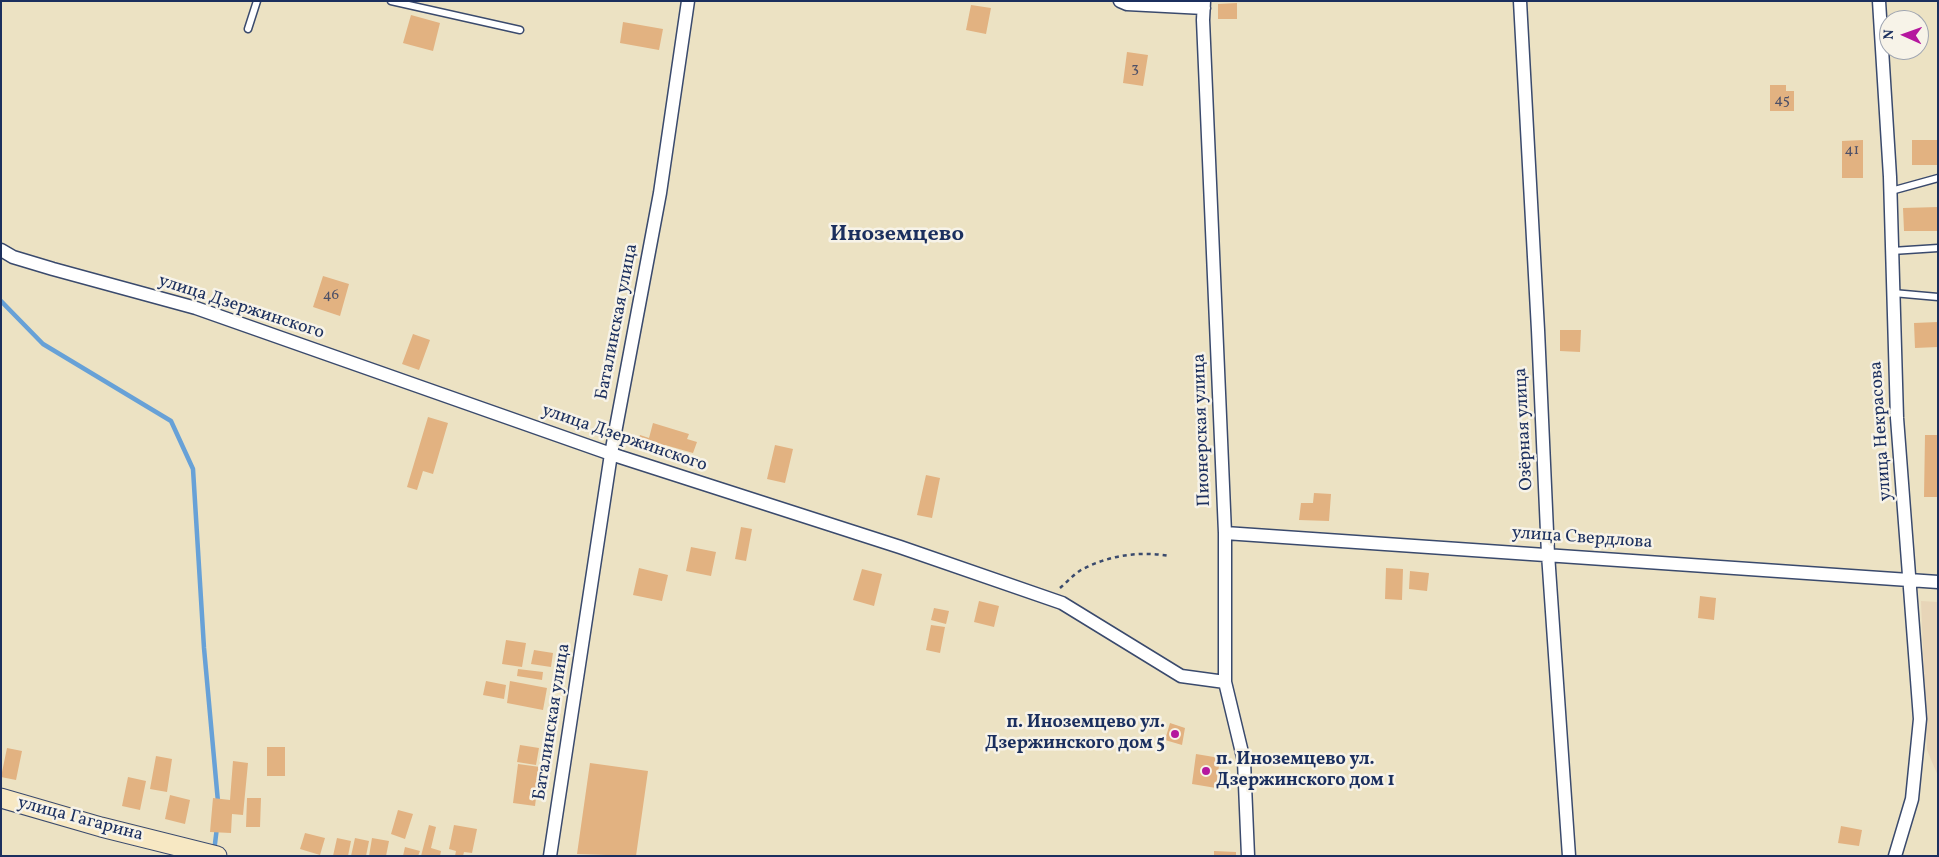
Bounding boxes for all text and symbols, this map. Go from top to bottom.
north arrow [1879,10,1929,60]
text: N [1880,29,1899,40]
house number: 3 [1131,60,1139,78]
house number: 45 [1774,92,1790,110]
house number: 41 [1845,142,1859,160]
district label: Иноземцево [830,223,964,249]
street label: Баталинская улица [592,242,644,402]
street label: улица Дзержинского [155,271,327,345]
house number: 46 [323,287,339,305]
street label: Пионерская улица [1190,353,1216,507]
street label: улица Некрасова [1866,360,1898,502]
street label: Озёрная улица [1511,367,1539,491]
street label: улица Дзержинского [538,401,710,477]
street label: улица Свердлова [1511,523,1653,555]
street label: Баталинская улица [530,642,576,802]
place label: п. Иноземцево ул. Дзержинского дом 5 [985,713,1165,756]
marker: п. Иноземцево ул. Дзержинского дом 5 [1169,728,1181,740]
place label: п. Иноземцево ул. Дзержинского дом 1 [1216,750,1395,792]
marker: п. Иноземцево ул. Дзержинского дом 1 [1200,765,1212,777]
street label: улица Гагарина [15,793,145,847]

